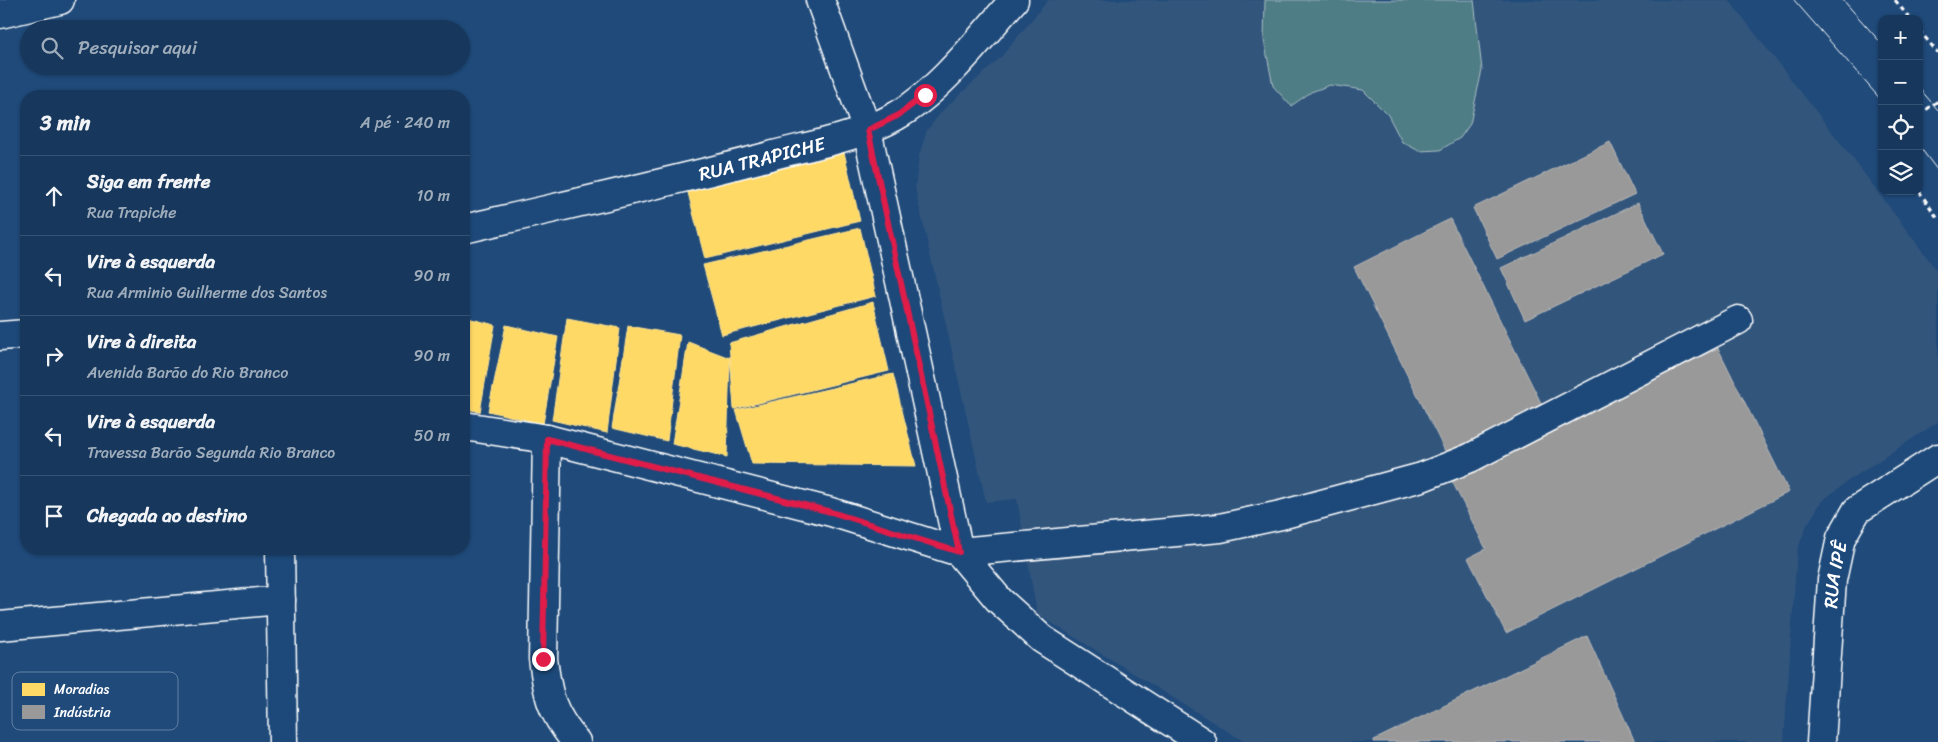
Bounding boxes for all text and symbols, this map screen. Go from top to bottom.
map controls [1878,15,1923,195]
button: + [1878,15,1923,60]
search box [20,20,470,75]
text: Pesquisar aqui [78,31,197,64]
icon: search [38,34,66,62]
button: − [1878,60,1923,105]
route start [914,84,937,107]
text: 3 min [40,104,90,142]
button: locate [1878,105,1923,150]
text: A pé · 240 m [360,108,450,137]
street label: RUA TRAPICHE [695,127,830,191]
button: layers [1878,150,1923,195]
text: Siga em frente [87,165,210,198]
text: 10 m [417,181,450,210]
icon: ahead [40,182,68,210]
text: Rua Trapiche [87,198,177,227]
text: Vire à esquerda [87,245,215,278]
text: 90 m [414,261,450,290]
icon: left [40,262,68,290]
text: Rua Arminio Guilherme dos Santos [87,278,327,307]
text: Vire à direita [87,325,196,358]
text: 90 m [414,341,450,370]
icon: right [40,342,68,370]
text: Avenida Barão do Rio Branco [87,358,288,387]
text: Vire à esquerda [87,405,215,438]
text: 50 m [414,421,450,450]
icon: left [40,422,68,450]
text: Travessa Barão Segunda Rio Branco [87,438,335,467]
text: Chegada ao destino [87,499,247,532]
icon: arrive [40,502,68,530]
street label: RUA IPÊ [1814,536,1857,609]
route end [532,648,555,671]
legend [12,672,178,730]
text: Moradias [54,677,110,702]
text: Indústria [53,700,111,725]

